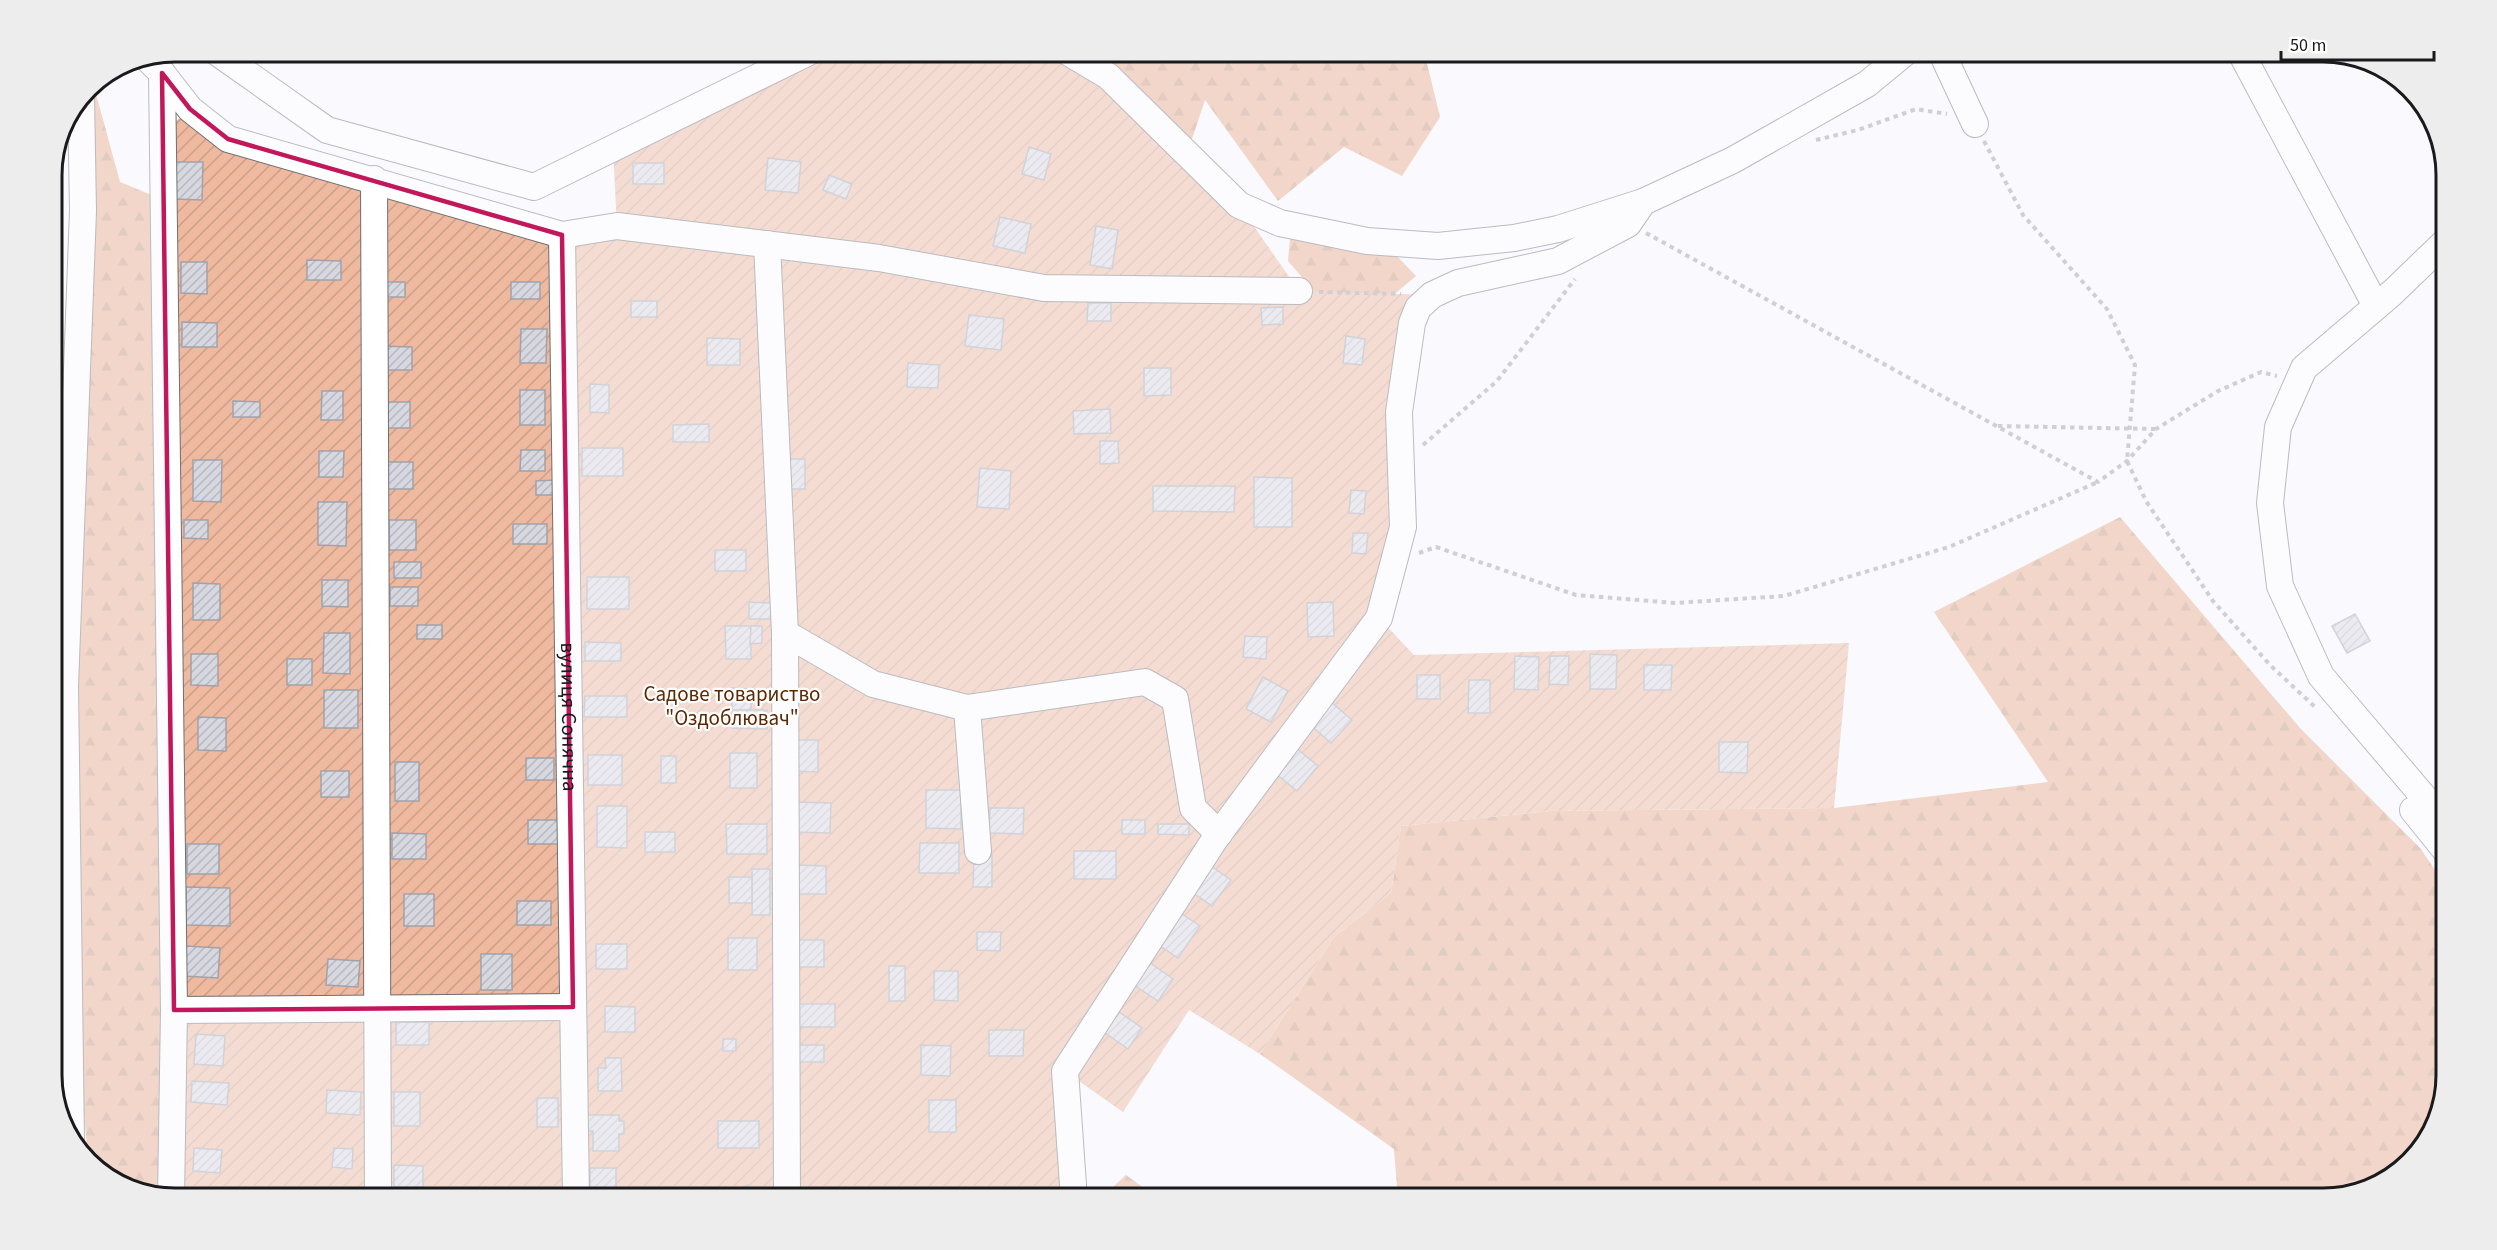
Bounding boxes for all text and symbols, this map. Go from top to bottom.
scale bar [2281,24,2434,62]
text: 50 m [2290,33,2326,58]
street label: вулиця Сонячна [553,642,585,792]
park label: Садове товариство "Оздоблювач" [643,679,821,733]

